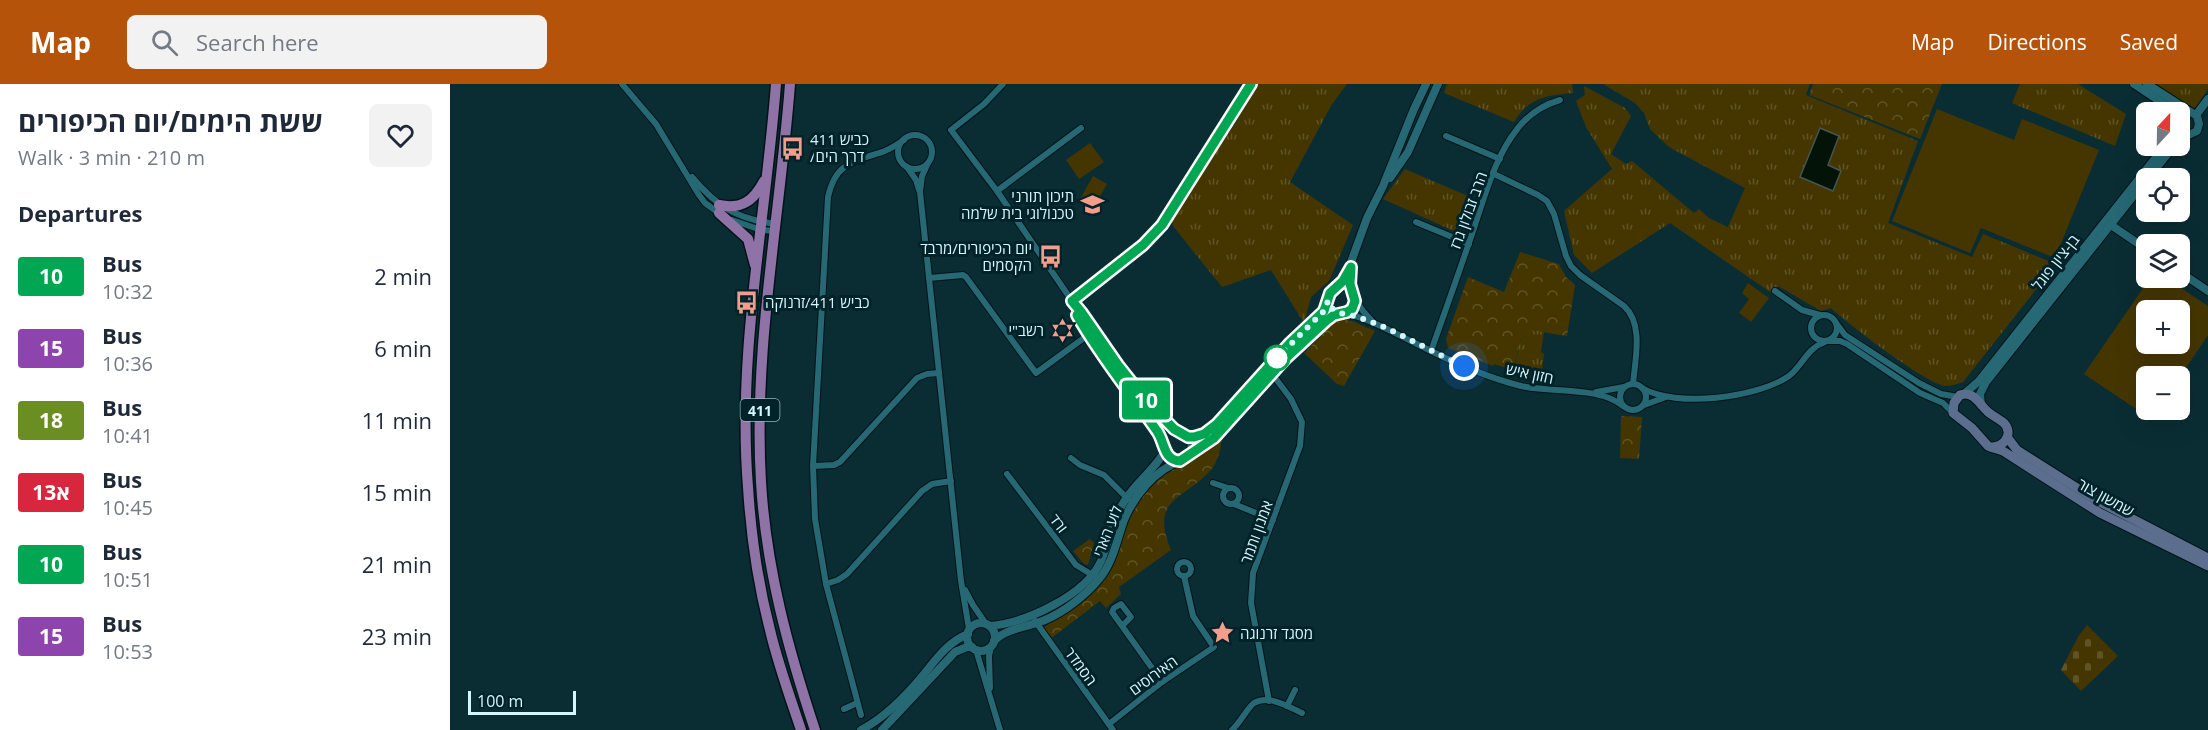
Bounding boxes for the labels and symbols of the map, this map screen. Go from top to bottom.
north arrow [2136,102,2190,156]
place label: כביש 411 /דרך הים [810,129,869,166]
bus stop icon: כביש 411 /דרך הים [779,135,805,161]
street label: הרב זבולון גרז [1445,169,1491,251]
place label: תיכון תורני טכנולוגי בית שלמה [961,186,1074,223]
school or university icon: תיכון תורני טכנולוגי בית שלמה [1079,192,1105,218]
street label: בן-ציון פוגל [2027,230,2083,294]
place label: יום הכיפורים/מרבד הקסמים [920,238,1032,275]
bus stop icon: יום הכיפורים/מרבד הקסמים [1037,244,1063,270]
bus stop icon: כביש 411/זרנוקה [734,289,760,315]
place label: כביש 411/זרנוקה [765,292,870,312]
synagogue icon: רשב"י [1049,317,1075,343]
place label: רשב"י [1008,320,1044,340]
unlabelled marker [1264,345,1290,371]
your location [1449,351,1479,381]
street label: חזון איש [1505,358,1555,388]
line badge: 10 [1119,380,1173,420]
road number: 411 [740,399,780,421]
street label: שמשון צור [2074,473,2138,521]
street label: אמנון ותמר [1235,498,1277,566]
street label: לוע הארי [1088,503,1126,559]
street label: ורד [1045,509,1073,537]
place icon: מסגד זרנוגה [1209,620,1235,646]
place label: מסגד זרנוגה [1240,623,1313,643]
street label: הסמדר [1060,643,1102,689]
street label: האירוסים [1125,651,1181,699]
scale bar [468,688,576,716]

